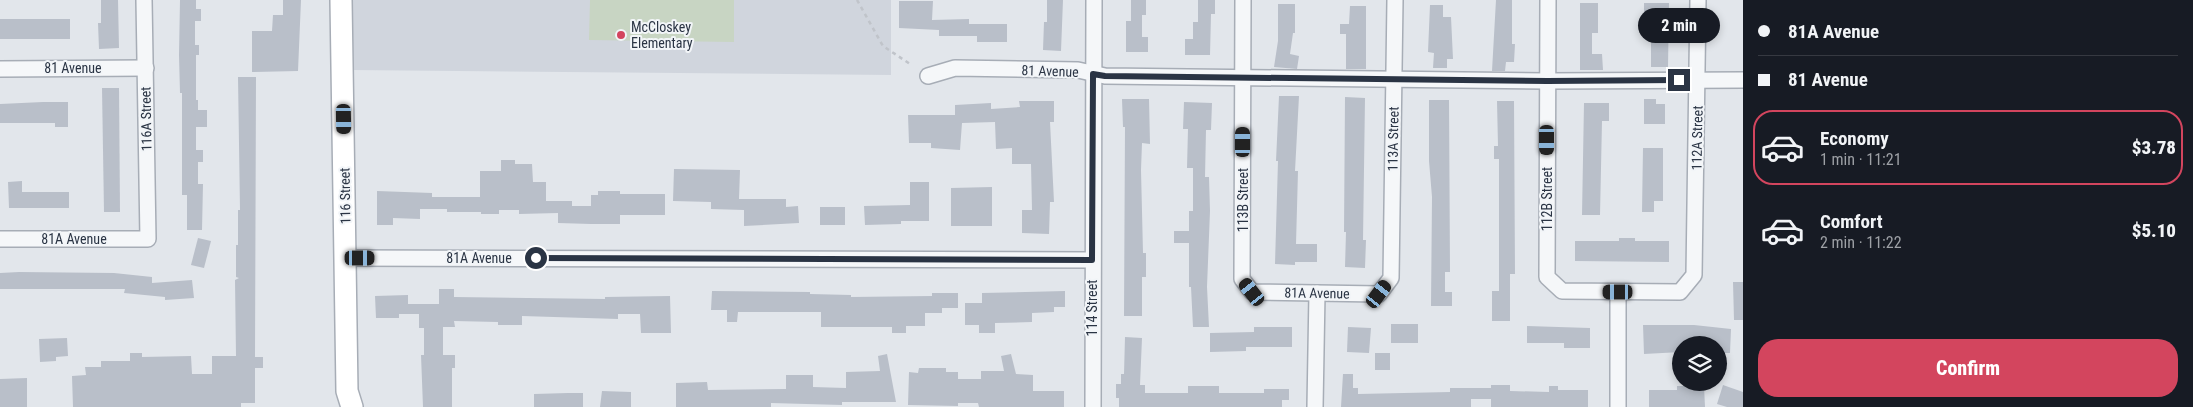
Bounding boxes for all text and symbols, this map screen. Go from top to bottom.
callout: 2 min [1638,8,1720,42]
text: 2 min [1661,16,1697,35]
place label: McCloskey Elementary [631,19,693,51]
text: 81A Avenue [1788,20,1879,43]
marker: McCloskey Elementary [615,29,627,41]
street label: 81 Avenue [44,60,102,76]
street label: 81 Avenue [1021,62,1079,80]
text: 81 Avenue [1788,68,1868,91]
route end [1668,69,1690,91]
street label: 116A Street [137,86,155,152]
car [336,104,351,134]
street label: 112A Street [1688,105,1706,171]
street label: 113A Street [1384,106,1402,172]
car [1539,125,1554,155]
icon: car [1760,125,1805,170]
car [1235,127,1250,157]
text: Economy [1820,127,1889,150]
text: $3.78 [2132,136,2176,159]
text: 1 min · 11:21 [1820,150,1902,169]
street label: 116 Street [337,167,353,225]
street label: 112B Street [1539,167,1555,231]
street label: 113B Street [1235,168,1251,232]
icon: car [1760,208,1805,253]
text: Comfort [1820,210,1883,233]
text: $5.10 [2132,219,2176,242]
street label: 81A Avenue [41,231,107,247]
text: 2 min · 11:22 [1820,233,1902,252]
route start [525,247,547,269]
street label: 81A Avenue [446,250,512,266]
car [345,251,375,266]
car [1236,276,1267,308]
car [1363,278,1394,310]
street label: 114 Street [1084,280,1100,336]
street label: 81A Avenue [1284,284,1350,302]
car [1603,285,1633,300]
map controls [1672,336,1727,391]
button: layers [1672,336,1727,391]
button: Confirm [1758,339,2178,397]

